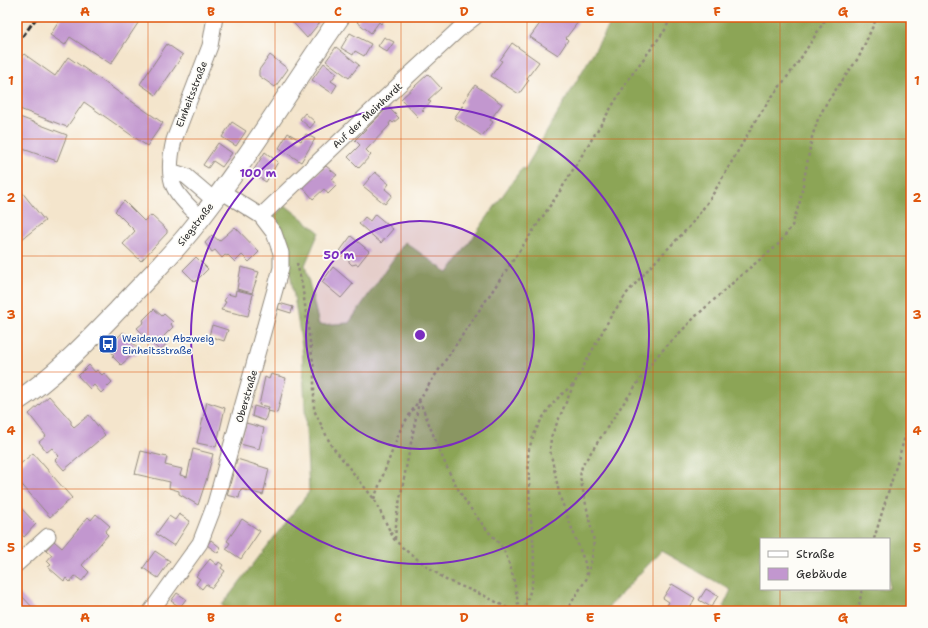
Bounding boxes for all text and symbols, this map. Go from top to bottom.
text: A [80,3,90,20]
text: B [207,3,215,20]
text: C [334,3,342,20]
text: D [459,3,469,20]
text: E [586,3,595,20]
text: F [713,3,721,20]
text: G [838,3,849,20]
street label: Einheitsstraße [173,59,210,129]
text: 1 [8,72,14,89]
text: 1 [914,72,920,89]
street label: Auf der Meinhardt [330,80,405,151]
text: 100 m [240,165,277,181]
text: 2 [6,189,16,206]
text: 2 [912,189,922,206]
street label: Siegstraße [174,200,217,249]
text: 50 m [324,247,355,263]
text: 3 [6,306,16,323]
text: 3 [912,306,922,323]
centre of rings [413,328,427,342]
place label: Weidenau Abzweig Einheitsstraße [122,332,214,357]
bus stop icon: Weidenau Abzweig Einheitsstraße [97,333,119,355]
street label: Oberstraße [233,368,260,424]
text: 4 [6,422,16,439]
text: 4 [912,422,922,439]
legend [760,538,890,590]
text: 5 [7,539,15,556]
text: 5 [913,539,921,556]
text: Straße [796,546,835,562]
text: Gebäude [796,566,847,582]
text: A [80,609,90,626]
text: B [207,609,215,626]
text: C [334,609,342,626]
text: D [459,609,469,626]
text: E [586,609,595,626]
text: F [713,609,721,626]
text: G [838,609,849,626]

